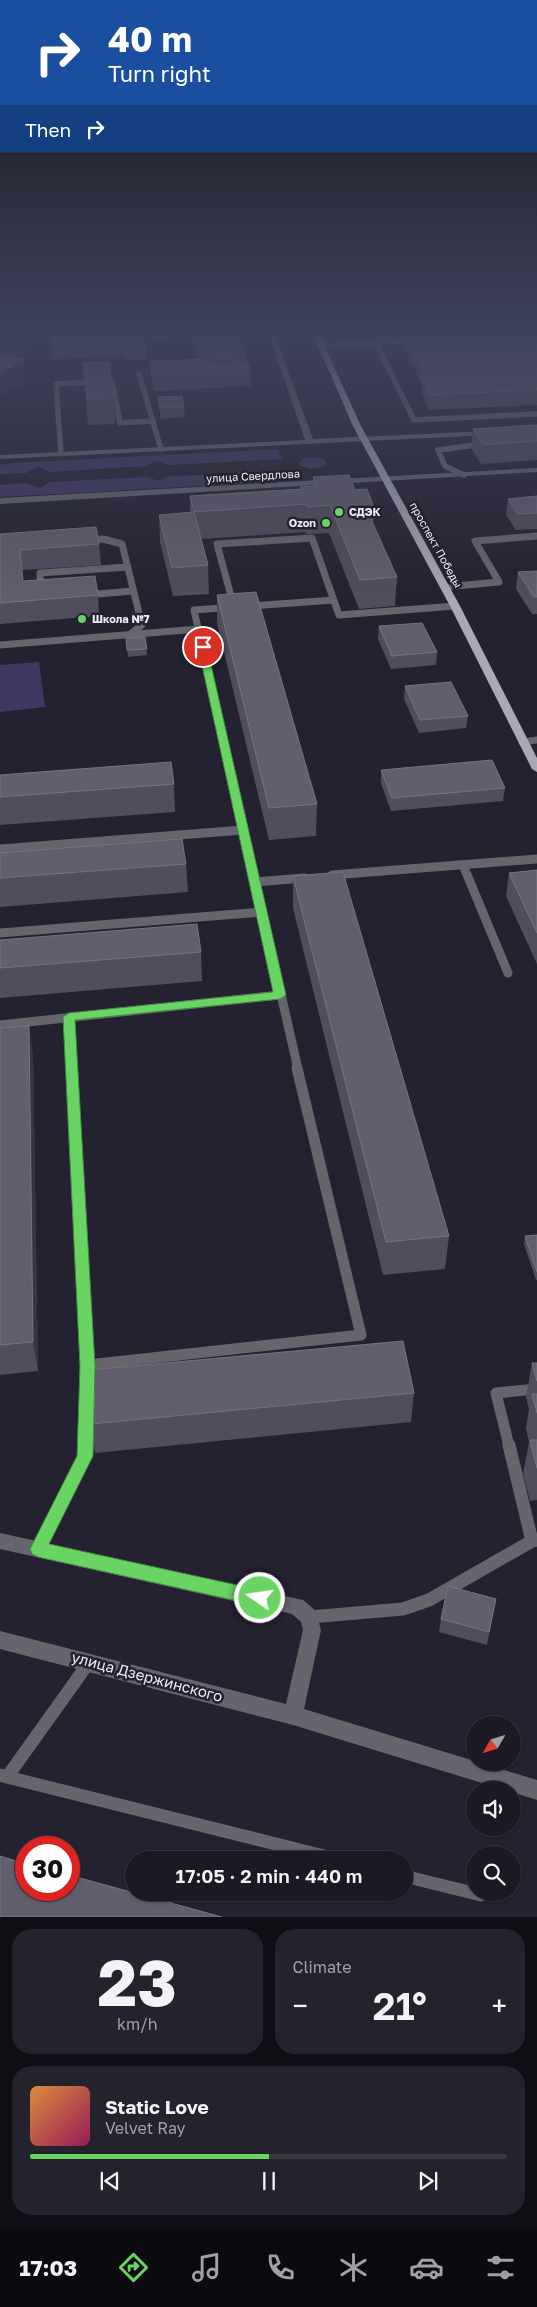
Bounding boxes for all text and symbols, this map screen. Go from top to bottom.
text: 40 m [108,18,192,60]
icon: right [25,20,90,85]
text: Turn right [108,60,211,87]
icon: right [81,115,109,143]
text: Then [25,118,71,141]
street label: улица Свердлова [206,467,300,484]
street label: проспект Победы [408,500,465,590]
place label: СДЭК [349,505,381,518]
marker: СДЭК [333,506,345,518]
place label: Ozon [289,516,316,529]
marker: Ozon [320,517,332,529]
place label: Школа №7 [92,612,150,625]
marker: Школа №7 [76,613,88,625]
pin [182,626,224,668]
icon: arrive [189,633,217,661]
position arrow [233,1571,285,1623]
street label: улица Дзержинского [70,1647,225,1705]
north arrow [466,1716,521,1771]
map controls [466,1716,521,1901]
button: sound [466,1781,521,1836]
speed limit sign: 30 [15,1836,80,1901]
button: search [466,1846,521,1901]
text: 17:05 · 2 min · 440 m [176,1864,362,1887]
text: 23 [98,1942,177,2020]
text: Climate [293,1957,352,1977]
text: 21° [373,1983,427,2028]
text: − [293,1989,308,2022]
text: + [492,1989,507,2022]
text: km/h [117,2014,158,2034]
text: Static Love [105,2095,209,2118]
text: Velvet Ray [105,2118,186,2138]
icon: previous [96,2167,124,2195]
icon: pause [255,2167,283,2195]
icon: next [414,2167,442,2195]
icon: directions [116,2250,151,2285]
icon: music [189,2250,224,2285]
icon: phone [263,2250,298,2285]
icon: climate [336,2250,371,2285]
icon: car [409,2250,444,2285]
icon: filters [483,2250,518,2285]
text: 17:03 [19,2254,77,2281]

